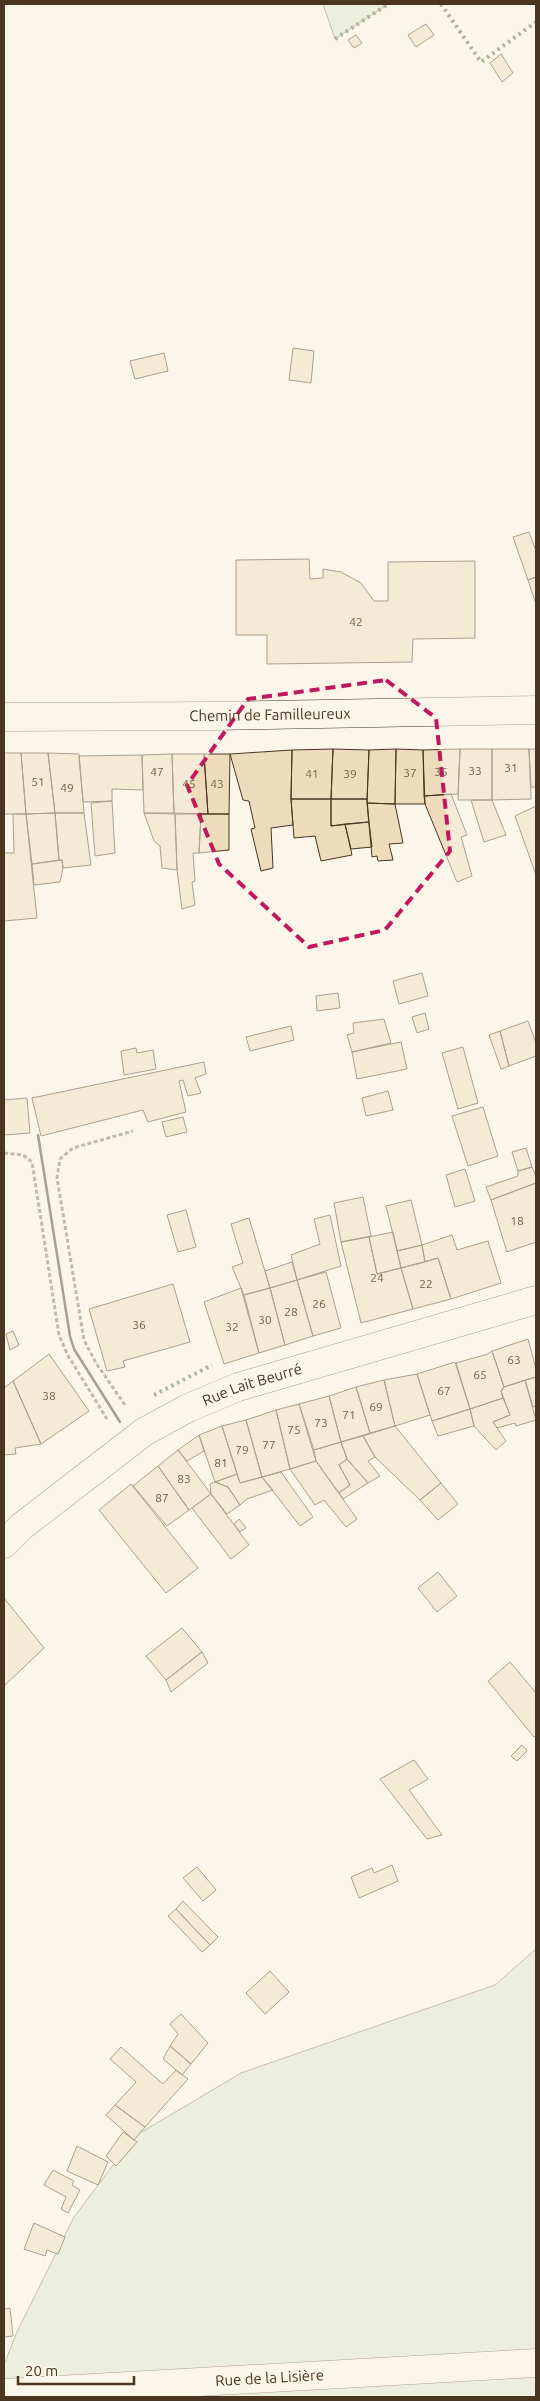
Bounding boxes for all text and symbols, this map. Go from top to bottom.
house number: 42 [349,615,363,628]
street label: Chemin de Familleureux [189,704,351,724]
house number: 31 [504,761,518,774]
house number: 33 [468,764,482,777]
house number: 47 [150,765,164,778]
house number: 35 [434,765,448,778]
house number: 37 [403,766,417,779]
house number: 41 [305,767,319,780]
house number: 39 [343,767,357,780]
house number: 51 [31,775,45,788]
house number: 45 [182,777,196,790]
house number: 43 [210,777,224,790]
house number: 49 [60,781,74,794]
house number: 18 [510,1214,524,1227]
house number: 24 [370,1271,384,1284]
house number: 22 [419,1277,433,1290]
house number: 26 [312,1297,326,1310]
house number: 28 [284,1305,298,1318]
house number: 30 [258,1313,272,1326]
house number: 36 [132,1318,146,1331]
house number: 32 [225,1320,239,1333]
house number: 63 [507,1353,521,1366]
street label: Rue Lait Beurré [200,1360,304,1409]
house number: 65 [473,1368,487,1381]
house number: 67 [437,1384,451,1397]
house number: 38 [42,1389,56,1402]
house number: 69 [369,1400,383,1413]
house number: 71 [342,1408,356,1421]
house number: 73 [314,1416,328,1429]
house number: 75 [287,1423,301,1436]
house number: 77 [262,1438,276,1451]
house number: 79 [235,1443,249,1456]
house number: 81 [214,1456,228,1469]
house number: 83 [177,1472,191,1485]
house number: 87 [155,1491,169,1504]
scale bar [18,2354,134,2386]
text: 20 m [25,2362,58,2379]
street label: Rue de la Lisière [215,2366,324,2389]

